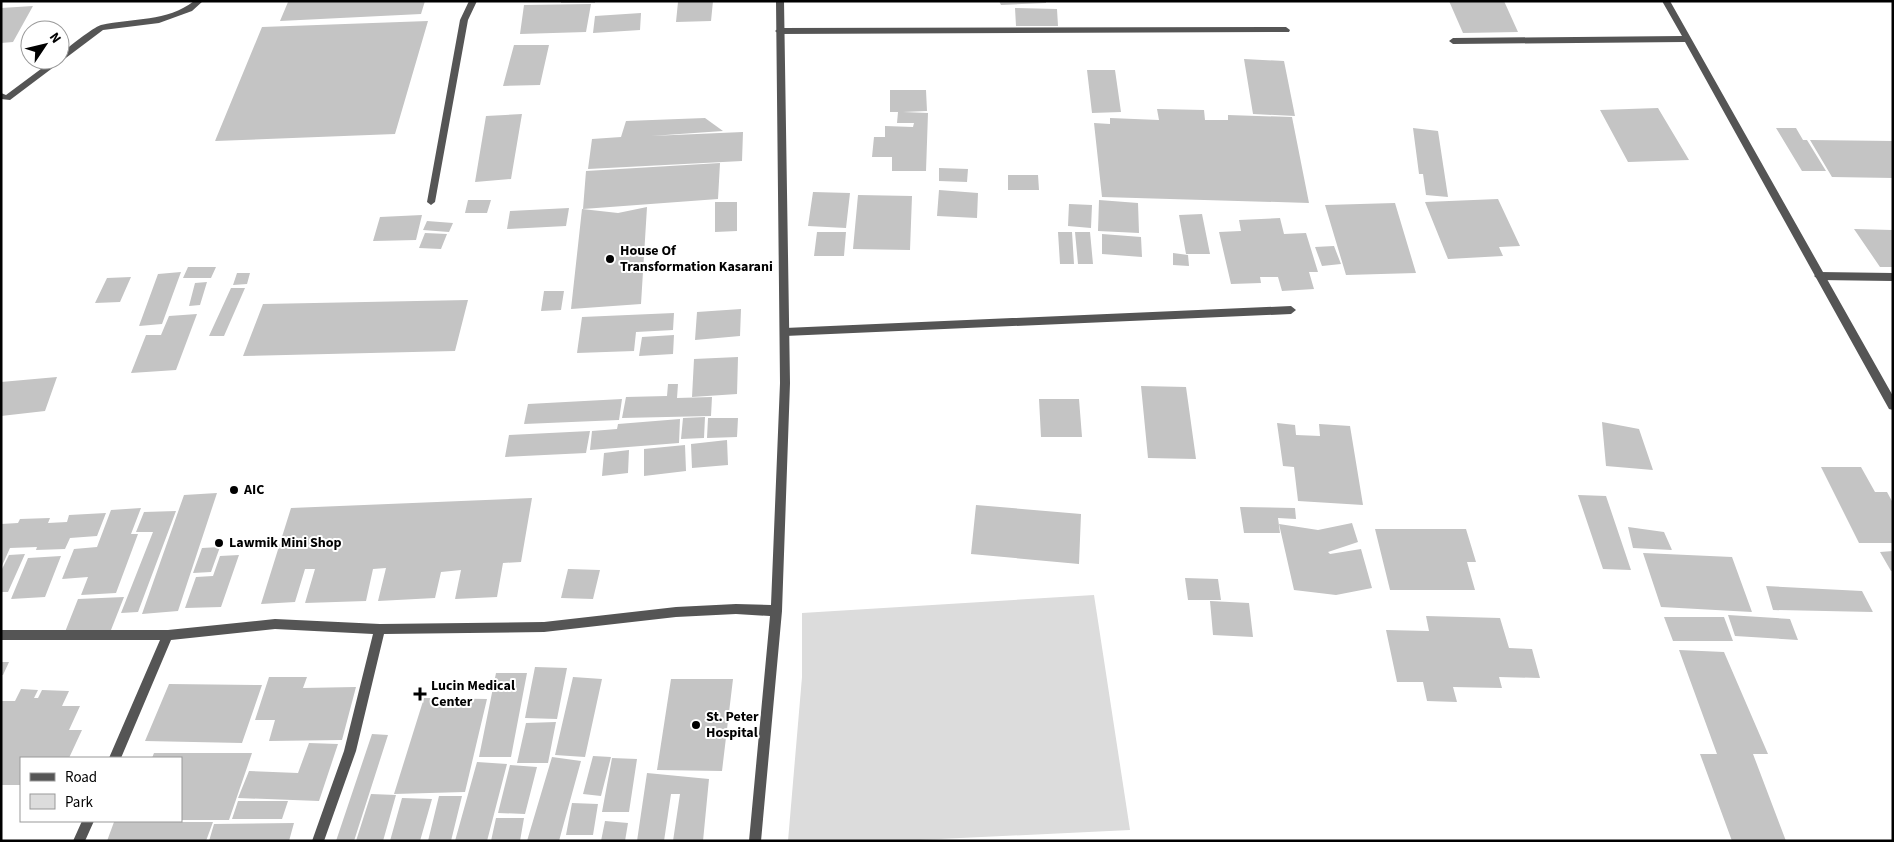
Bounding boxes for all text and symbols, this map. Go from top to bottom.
north arrow [20,20,70,70]
text: N [44,29,66,48]
place label: House Of Transformation Kasarani [620,241,773,277]
marker: House Of Transformation Kasarani [604,253,616,265]
place label: AIC [243,480,264,500]
marker: AIC [228,484,240,496]
place label: Lawmik Mini Shop [229,533,342,553]
marker: Lawmik Mini Shop [213,537,225,549]
place label: Lucin Medical Center [431,676,515,712]
marker: Lucin Medical Center [413,687,427,701]
place label: St. Peter Hospital [706,707,759,743]
marker: St. Peter Hospital [690,719,702,731]
legend [20,757,182,822]
text: Road [65,767,97,788]
text: Park [65,792,94,813]

